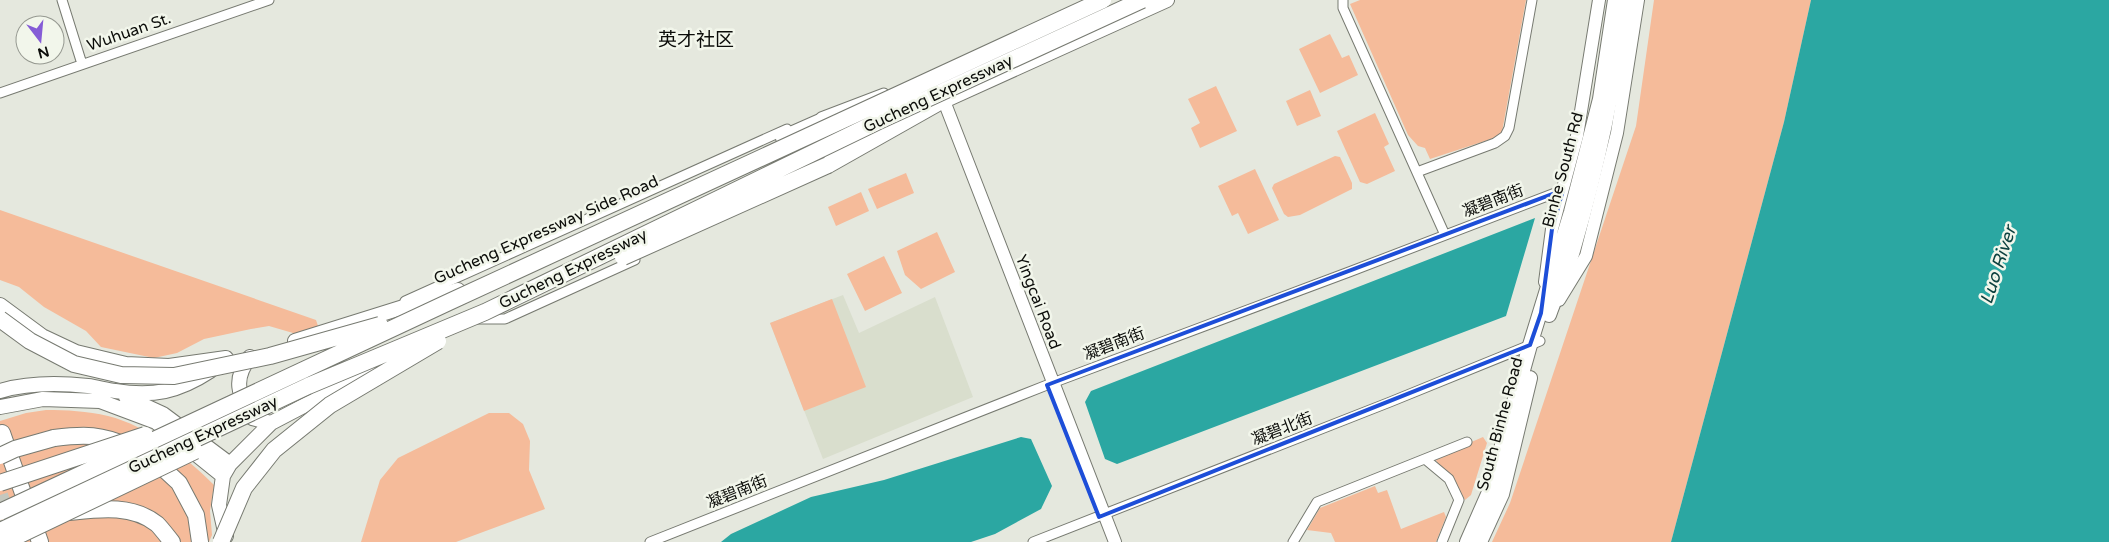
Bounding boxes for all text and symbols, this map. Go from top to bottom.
street label: Wuhuan St. [84,8,174,56]
north arrow [15,15,65,65]
district label: 英才社区 [658,29,734,51]
text: N [36,42,51,62]
street label: Gucheng Expressway [860,50,1016,137]
street label: Binhe South Rd [1538,110,1588,230]
street label: Gucheng Expressway Side Road [431,172,661,288]
street label: 凝碧南街 [1460,180,1526,222]
water label: Luo River [1975,221,2022,307]
street label: Gucheng Expressway [496,225,650,313]
street label: Yingcai Road [1011,252,1065,352]
street label: 凝碧南街 [1081,323,1147,365]
street label: South Binhe Road [1473,355,1527,493]
street label: Gucheng Expressway [125,391,281,478]
street label: 凝碧北街 [1249,408,1315,450]
street label: 凝碧南街 [704,471,770,513]

